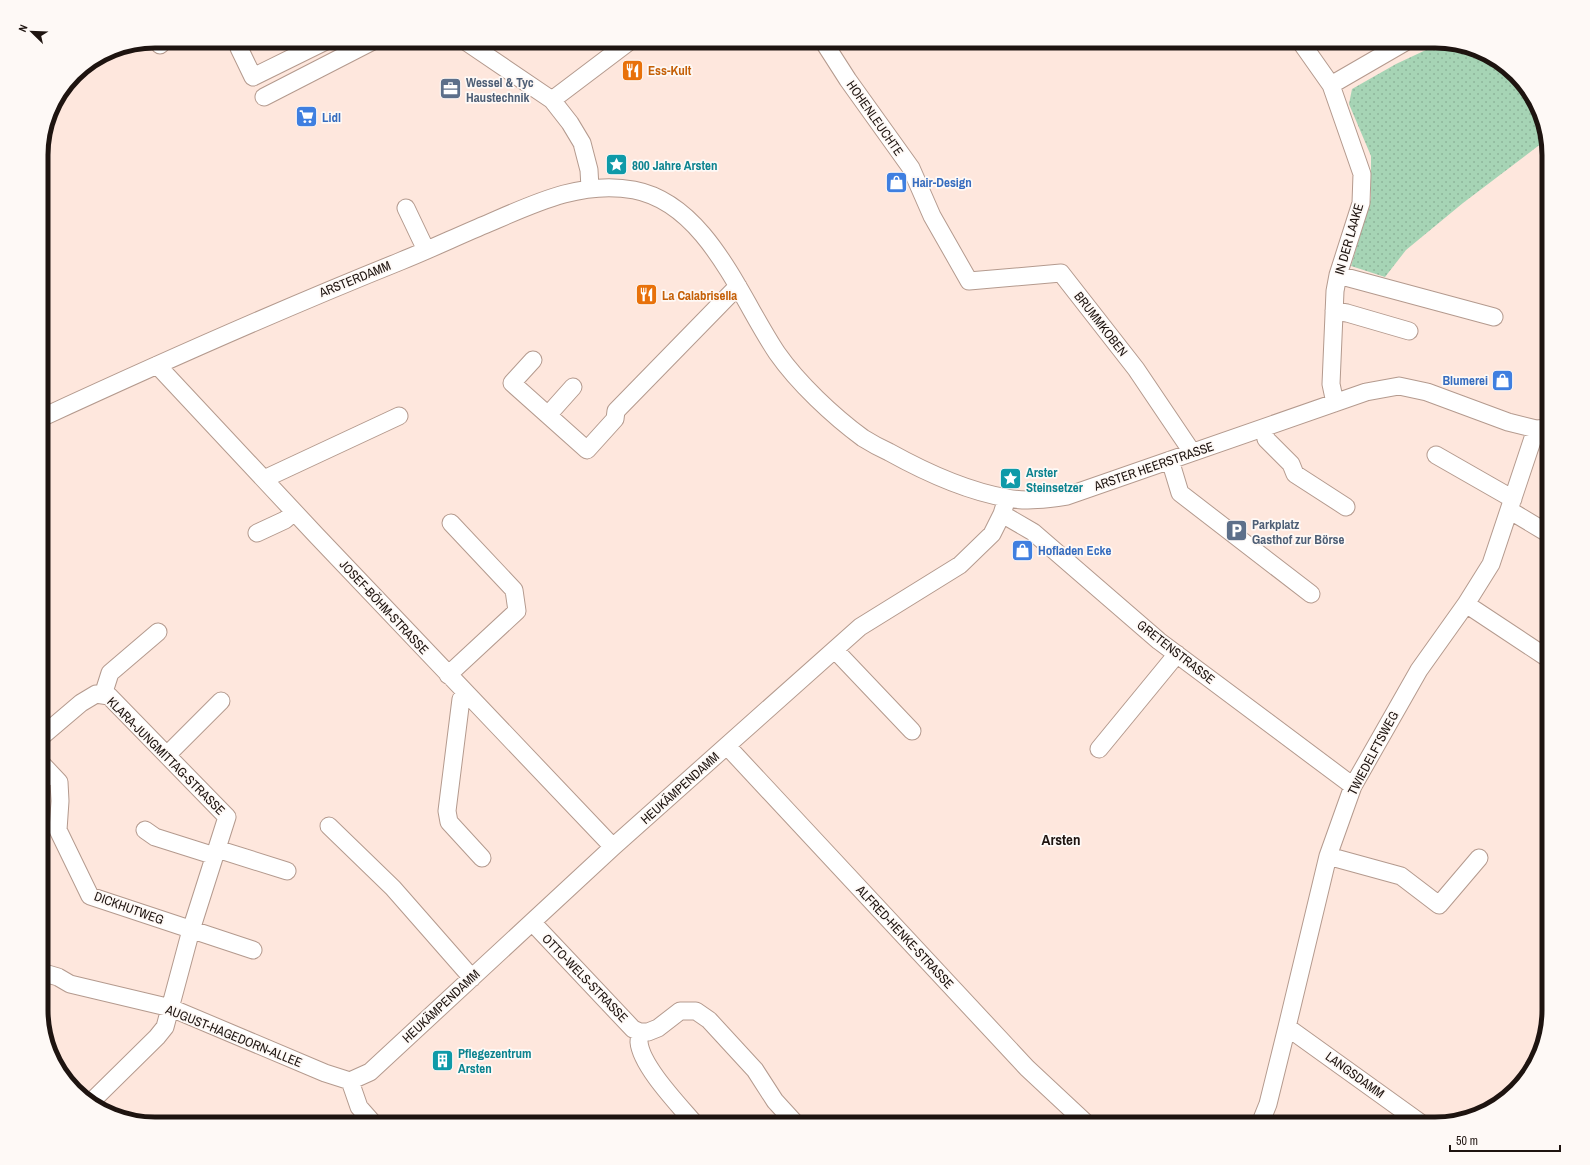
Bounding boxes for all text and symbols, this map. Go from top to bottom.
north arrow [12,12,52,52]
text: N [15,22,31,34]
restaurant icon: Ess-Kult [619,57,645,83]
place label: Ess-Kult [648,62,692,79]
place label: Wessel & Tyc Haustechnik [466,74,534,106]
office icon: Wessel & Tyc Haustechnik [438,76,464,102]
street label: HOHENLEUCHTE [843,77,907,159]
supermarket icon: Lidl [293,104,319,130]
place label: Lidl [322,109,341,126]
place icon: 800 Jahre Arsten [603,152,629,178]
place label: 800 Jahre Arsten [632,157,718,174]
shop icon: Hair-Design [883,169,909,195]
place label: Hair-Design [912,174,972,191]
street label: IN DER LAAKE [1331,201,1367,277]
street label: ARSTERDAMM [316,257,393,301]
restaurant icon: La Calabrisella [634,282,660,308]
place label: La Calabrisella [662,287,737,304]
street label: BRUMMKOBEN [1070,288,1132,360]
shop icon: Blumerei [1490,367,1516,393]
place label: Blumerei [1442,372,1488,389]
street label: ARSTER HEERSTRASSE [1091,438,1216,495]
place label: Arster Steinsetzer [1026,464,1084,496]
place icon: Arster Steinsetzer [998,466,1024,492]
place label: Parkplatz Gasthof zur Börse [1252,516,1344,548]
parking icon: Parkplatz Gasthof zur Börse [1224,518,1250,544]
shop icon: Hofladen Ecke [1010,537,1036,563]
place label: Hofladen Ecke [1038,542,1112,559]
street label: JOSEF-BÖHM-STRASSE [336,556,432,658]
street label: GRETENSTRASSE [1134,616,1218,688]
street label: KLARA-JUNGMITTAG-STRASSE [103,693,229,819]
street label: TWIEDELFTSWEG [1344,708,1402,798]
street label: HEUKÄMPENDAMM [637,748,723,828]
district label: Arsten [1042,829,1080,850]
street label: ALFRED-HENKE-STRASSE [852,881,957,992]
street label: DICKHUTWEG [92,888,166,928]
street label: OTTO-WELS-STRASSE [538,930,632,1026]
street label: HEUKÄMPENDAMM [399,966,483,1046]
street label: AUGUST-HAGEDORN-ALLEE [162,1000,305,1071]
place label: Pflegezentrum Arsten [458,1045,531,1077]
building icon: Pflegezentrum Arsten [429,1047,455,1073]
street label: LANGSDAMM [1322,1048,1388,1102]
scale bar [1450,1127,1560,1153]
text: 50 m [1456,1133,1478,1149]

